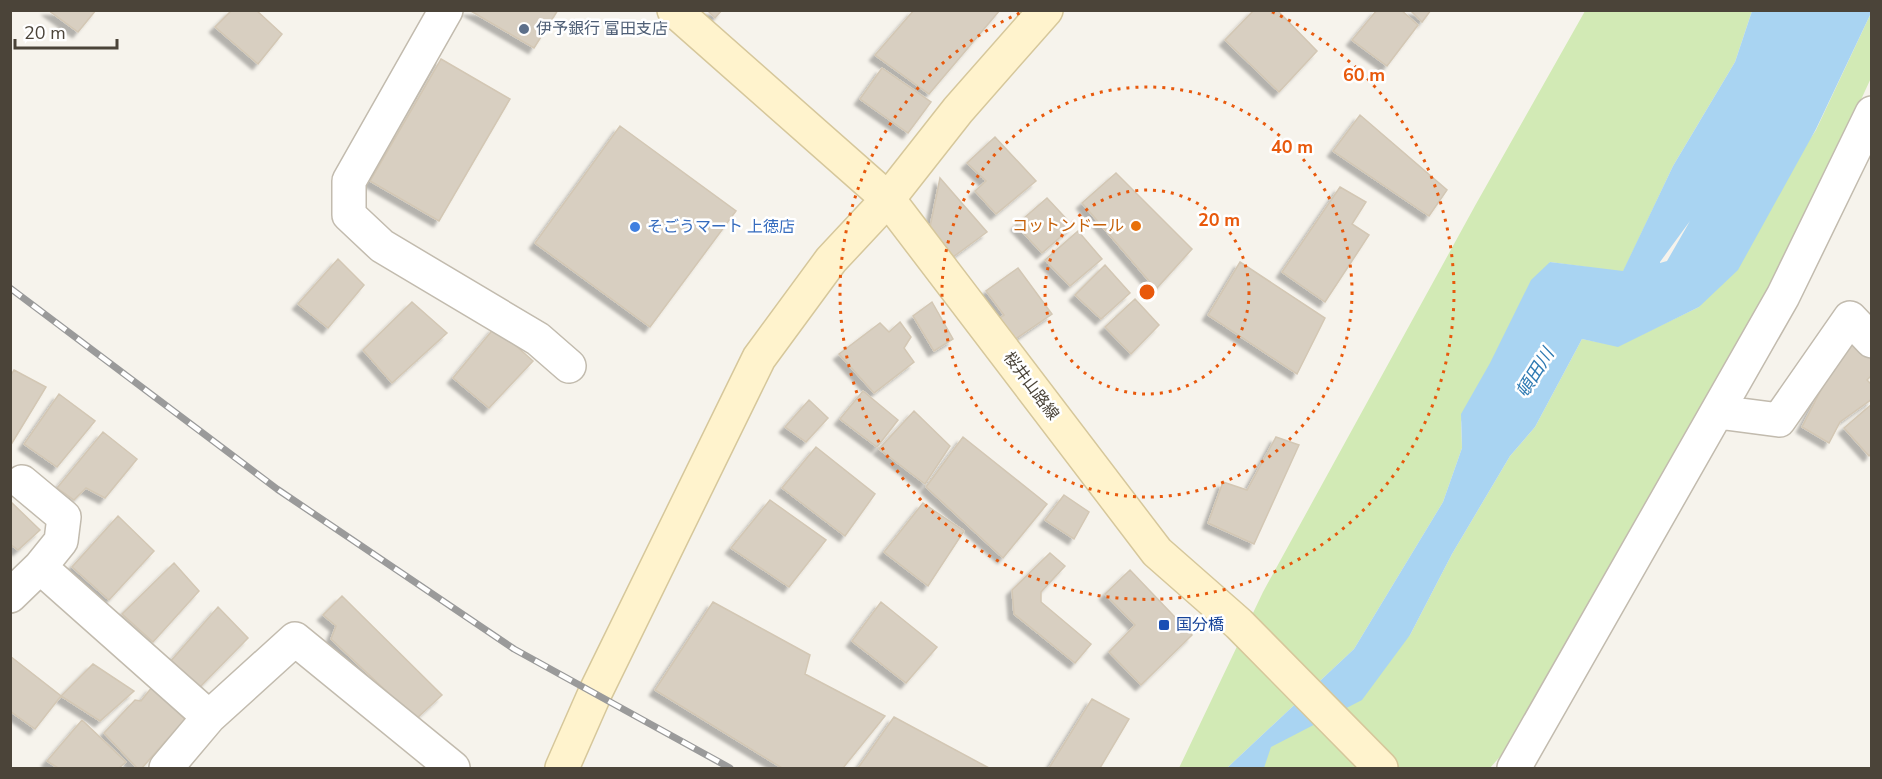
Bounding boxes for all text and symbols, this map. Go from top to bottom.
scale bar [15,12,117,50]
place label: 伊予銀行 富田支店 [536,18,668,40]
text: 20 m [24,21,66,45]
marker: 伊予銀行 富田支店 [517,22,531,36]
text: 60 m [1343,63,1385,87]
text: 40 m [1271,135,1313,159]
text: 20 m [1198,208,1240,232]
place label: コットンドール [1012,215,1124,237]
place label: そごうマート 上徳店 [647,216,795,238]
marker: コットンドール [1129,219,1143,233]
marker: そごうマート 上徳店 [628,220,642,234]
centre of rings [1137,282,1157,302]
water label: 頓田川 [1511,342,1561,402]
street label: 桜井山路線 [998,347,1064,425]
place label: 国分橋 [1176,614,1224,636]
marker: 国分橋 [1157,618,1171,632]

